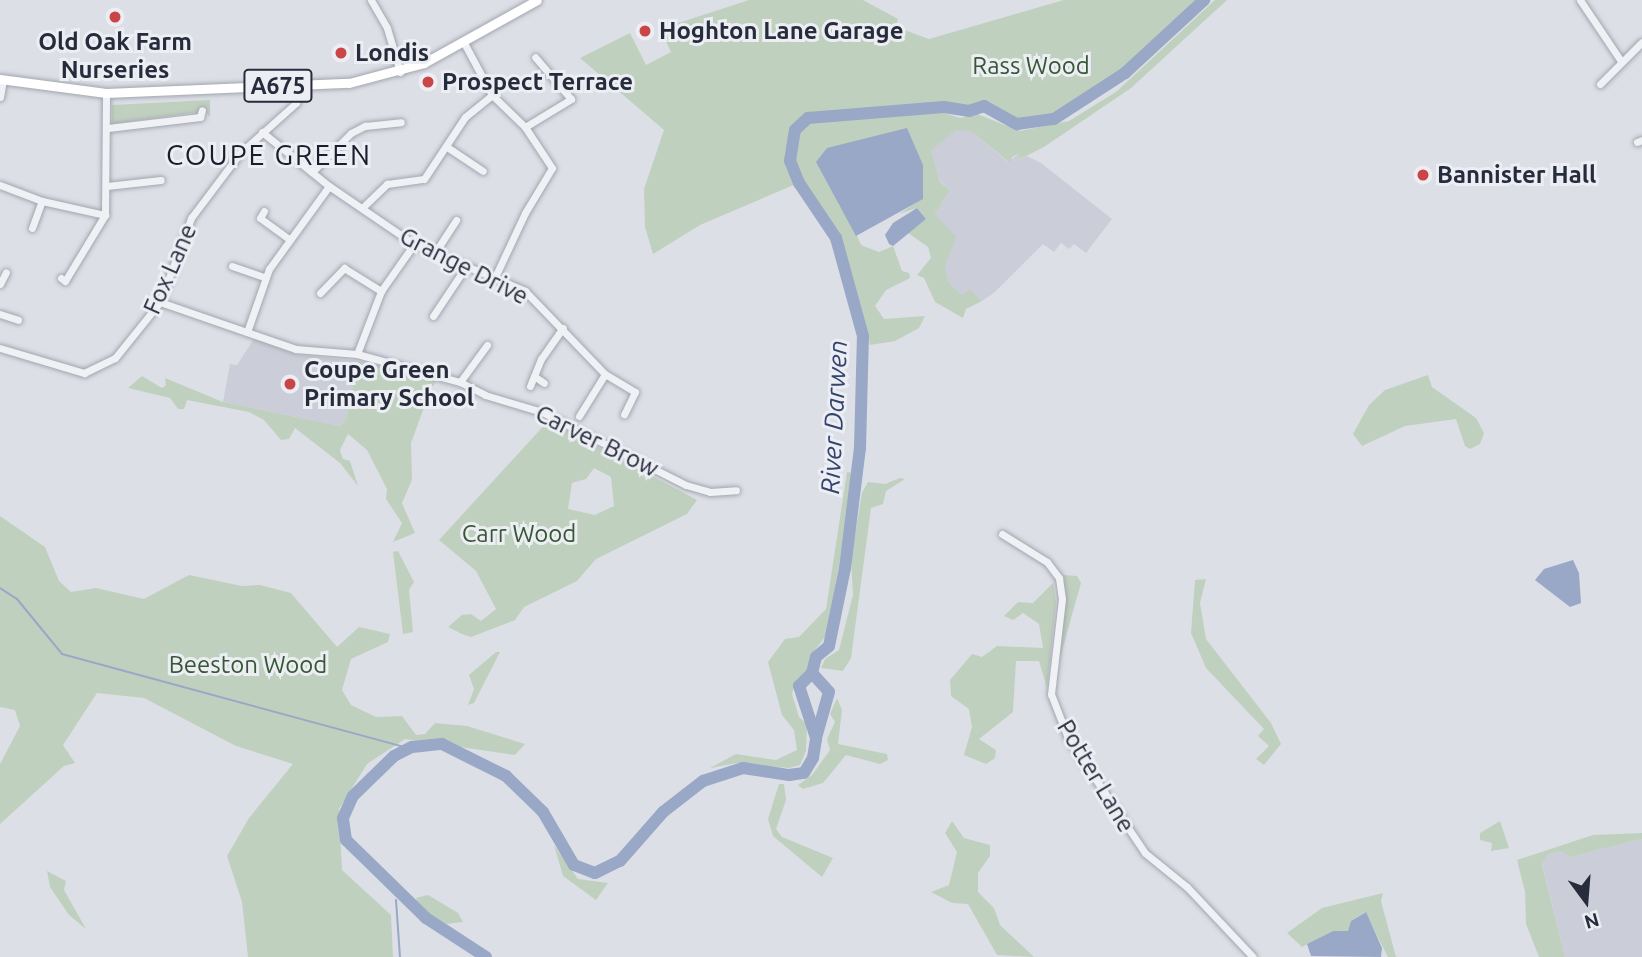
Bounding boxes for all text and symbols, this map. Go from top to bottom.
marker: Old Oak Farm Nurseries [107,9,123,25]
place label: Hoghton Lane Garage [659,17,903,45]
marker: Hoghton Lane Garage [637,23,653,39]
place label: Old Oak Farm Nurseries [38,28,192,84]
place label: Londis [355,39,429,67]
marker: Londis [333,45,349,61]
park label: Rass Wood [972,52,1090,80]
road number: A675 [243,66,313,106]
place label: Prospect Terrace [442,68,633,96]
marker: Prospect Terrace [420,74,436,90]
district label: COUPE GREEN [167,138,371,172]
place label: Bannister Hall [1437,161,1596,189]
marker: Bannister Hall [1415,167,1431,183]
street label: Fox Lane [137,220,203,318]
street label: Grange Drive [395,221,533,311]
water label: River Darwen [814,339,854,495]
place label: Coupe Green Primary School [304,356,474,412]
marker: Coupe Green Primary School [282,376,298,392]
street label: Carver Brow [531,399,663,483]
park label: Carr Wood [462,520,576,548]
park label: Beeston Wood [169,651,327,679]
street label: Potter Lane [1051,714,1141,838]
north arrow [1551,866,1621,936]
text: N [1582,909,1602,934]

